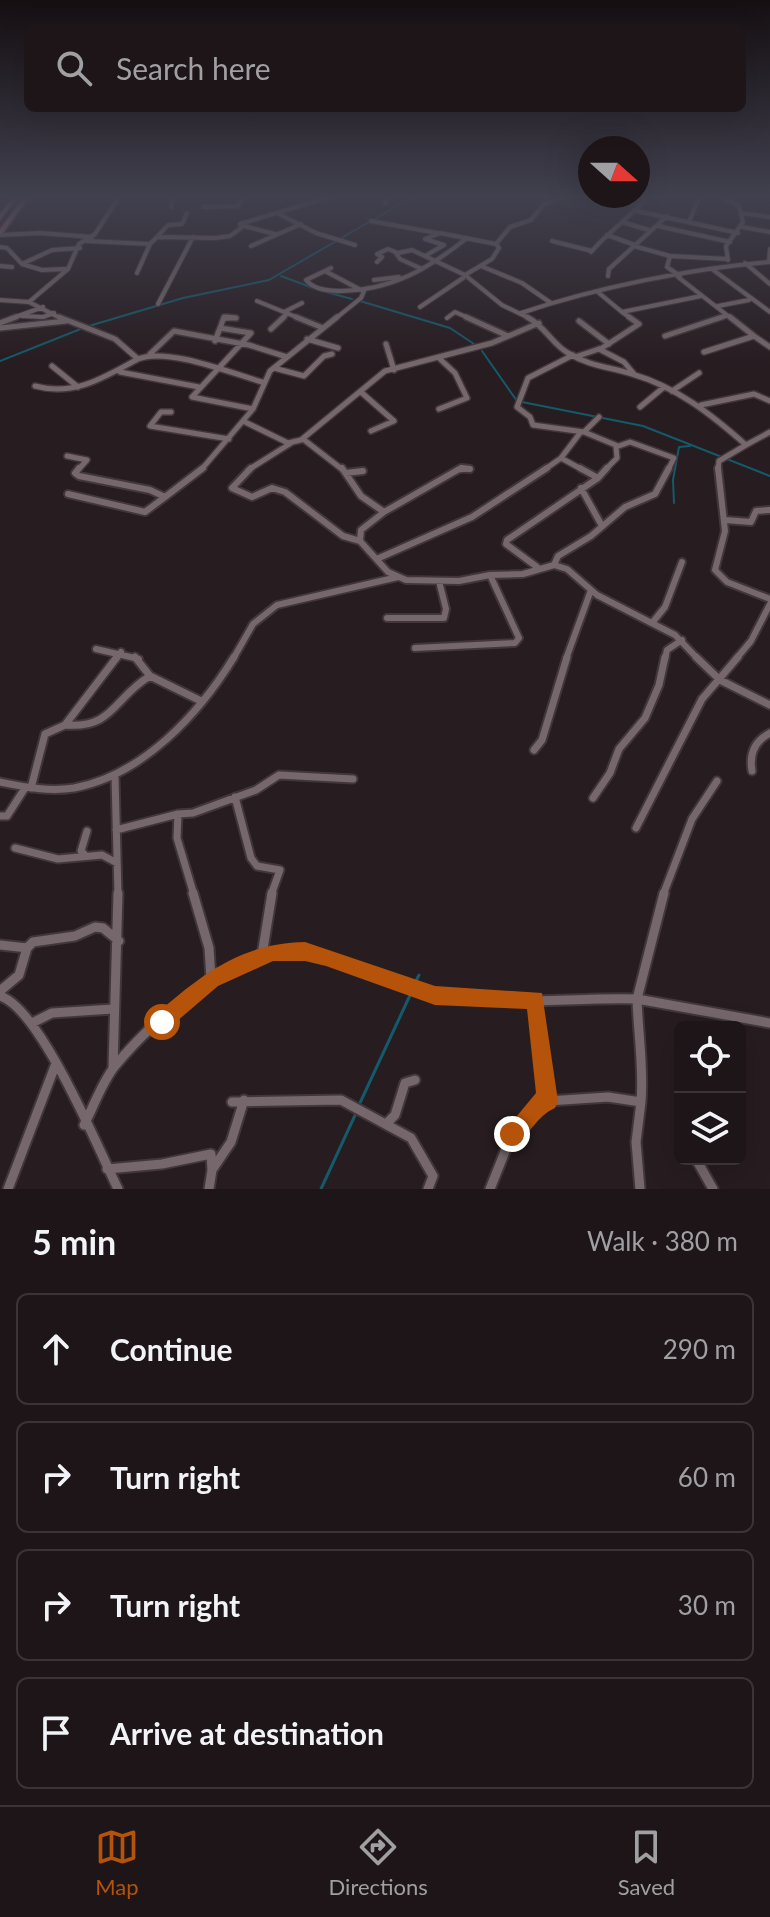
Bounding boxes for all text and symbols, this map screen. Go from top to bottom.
search box [24,24,746,112]
icon: search [52,46,96,90]
text: Search here [116,50,271,86]
north arrow [578,136,650,208]
route start [144,1004,180,1040]
map controls [674,1021,746,1165]
button: locate [674,1021,746,1093]
button: layers [674,1093,746,1165]
route end [494,1116,530,1152]
text: 5 min [32,1221,116,1262]
text: Walk · 380 m [587,1225,738,1257]
icon: ahead [34,1327,78,1371]
text: Continue [110,1331,233,1367]
text: 290 m [663,1333,736,1365]
icon: right [34,1455,78,1499]
text: Turn right [110,1459,240,1495]
text: 60 m [678,1461,736,1493]
icon: right [34,1583,78,1627]
text: Turn right [110,1587,240,1623]
text: 30 m [678,1589,736,1621]
icon: arrive [34,1711,78,1755]
text: Arrive at destination [110,1715,384,1751]
tab: Map [95,1825,139,1900]
tab: Directions [329,1825,428,1900]
tab: Saved [618,1825,675,1900]

